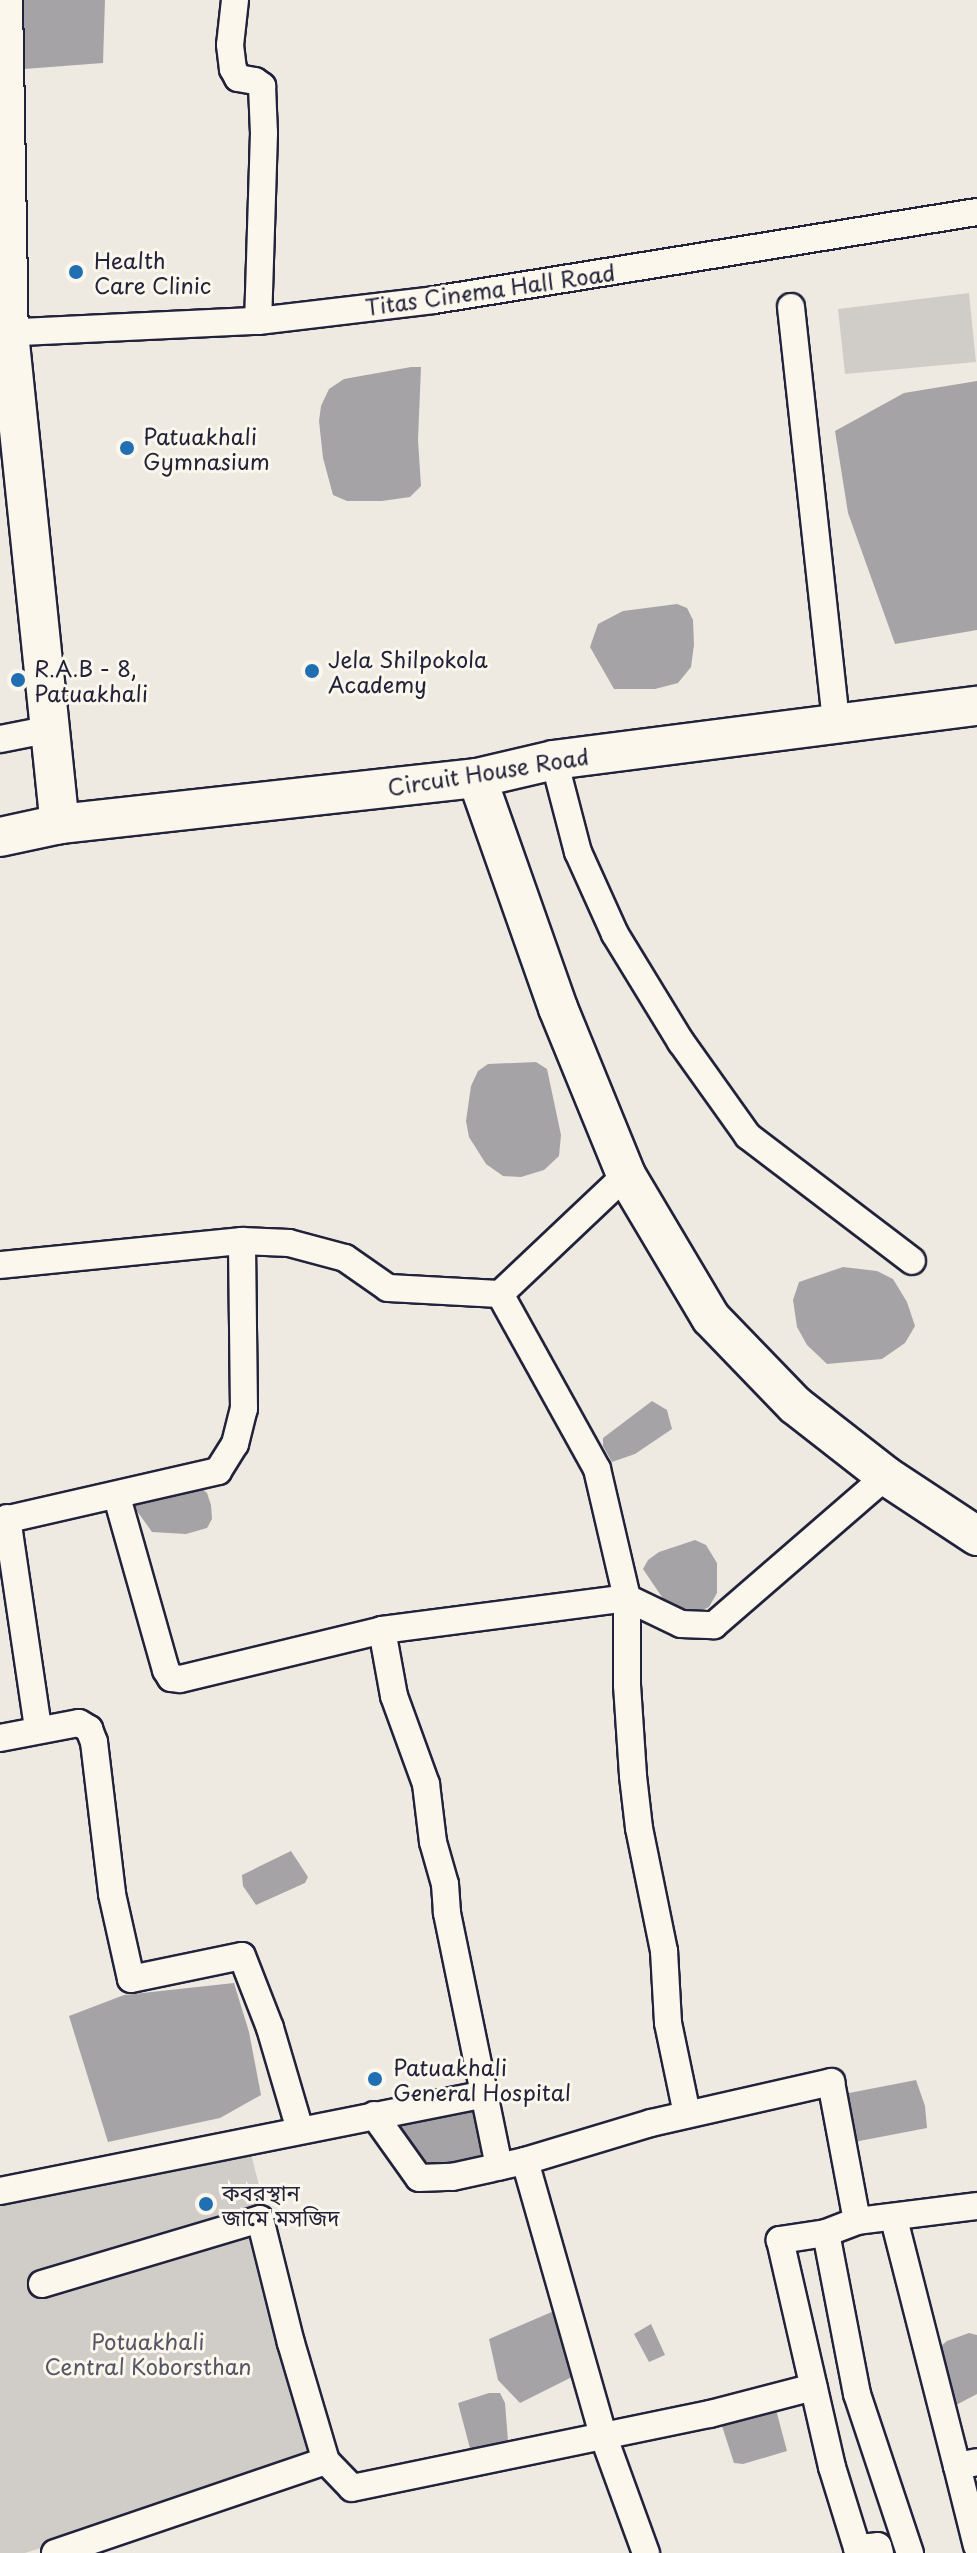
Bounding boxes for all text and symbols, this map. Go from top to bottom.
place label: Health Care Clinic [94,246,211,298]
street label: Titas Cinema Hall Road [363,258,617,320]
marker: Health Care Clinic [65,261,87,283]
place label: Patuakhali Gymnasium [143,422,270,474]
marker: Patuakhali Gymnasium [118,439,136,457]
place label: Jela Shilpokola Academy [328,645,487,696]
place label: R.A.B - 8, Patuakhali [34,654,148,706]
marker: Jela Shilpokola Academy [303,662,321,680]
marker: R.A.B - 8, Patuakhali [9,671,27,689]
street label: Circuit House Road [385,742,591,800]
place label: Patuakhali General Hospital [393,2053,572,2104]
marker: Patuakhali General Hospital [364,2068,386,2090]
place label: কবরস্থান জামে মসজিদ [222,2178,340,2230]
marker: কবরস্থান জামে মসজিদ [197,2195,215,2213]
park label: Potuakhali Central Koborsthan [44,2327,252,2378]

